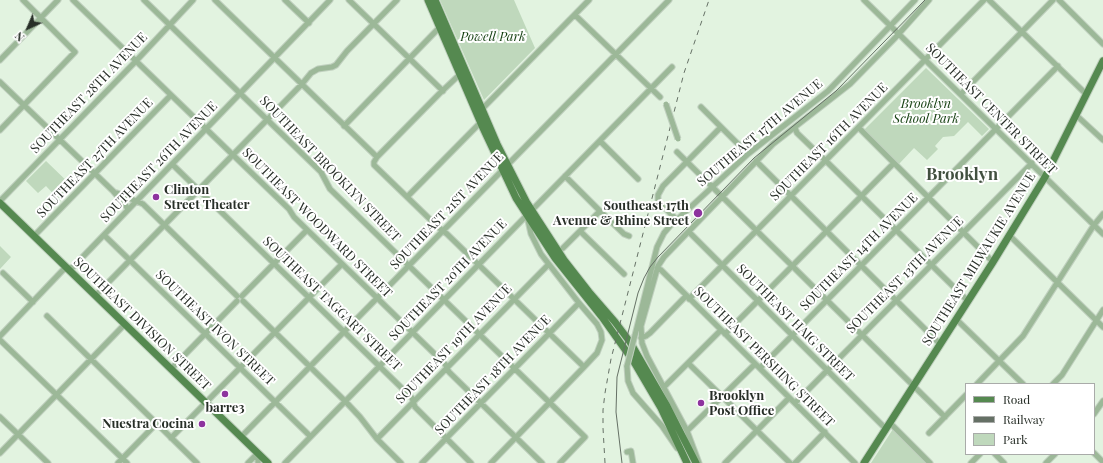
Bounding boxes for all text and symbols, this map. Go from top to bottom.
north arrow [8,8,48,48]
text: N [11,29,27,45]
street label: SOUTHEAST 28TH AVENUE [27,29,151,157]
park label: Powell Park [460,29,526,45]
street label: SOUTHEAST CENTER STREET [922,40,1060,178]
street label: SOUTHEAST 17TH AVENUE [694,76,826,190]
street label: SOUTHEAST 16TH AVENUE [767,80,891,204]
street label: SOUTHEAST BROOKLYN STREET [256,93,404,245]
street label: SOUTHEAST 27TH AVENUE [34,95,156,221]
park label: Brooklyn School Park [893,96,959,127]
street label: SOUTHEAST 26TH AVENUE [97,98,221,226]
street label: SOUTHEAST WOODWARD STREET [239,145,395,301]
street label: SOUTHEAST 21ST AVENUE [387,149,507,273]
district label: Brooklyn [926,165,998,185]
street label: SOUTHEAST MILWAUKIE AVENUE [919,169,1039,349]
place label: Clinton Street Theater [164,182,250,213]
street label: SOUTHEAST 14TH AVENUE [797,190,921,314]
marker: Clinton Street Theater [151,192,161,202]
place label: Southeast 17th Avenue & Rhine Street [553,198,689,229]
marker: Southeast 17th Avenue & Rhine Street [692,207,704,219]
street label: SOUTHEAST 13TH AVENUE [843,213,967,337]
street label: SOUTHEAST 20TH AVENUE [386,216,510,344]
street label: SOUTHEAST TAGGART STREET [259,234,405,374]
street label: SOUTHEAST DIVISION STREET [70,254,214,394]
street label: SOUTHEAST HAIG STREET [733,261,857,385]
street label: SOUTHEAST IVON STREET [152,267,278,389]
street label: SOUTHEAST 19TH AVENUE [393,281,515,407]
street label: SOUTHEAST PERSHING STREET [691,284,837,430]
street label: SOUTHEAST 18TH AVENUE [432,312,554,438]
legend [965,383,1095,455]
place label: Brooklyn Post Office [709,388,774,419]
marker: barre3 [220,389,230,399]
text: Road [1003,391,1030,407]
marker: Brooklyn Post Office [696,398,706,408]
place label: barre3 [205,400,245,416]
text: Railway [1003,411,1045,427]
place label: Nuestra Cocina [102,416,194,432]
marker: Nuestra Cocina [197,419,207,429]
text: Park [1003,431,1028,447]

